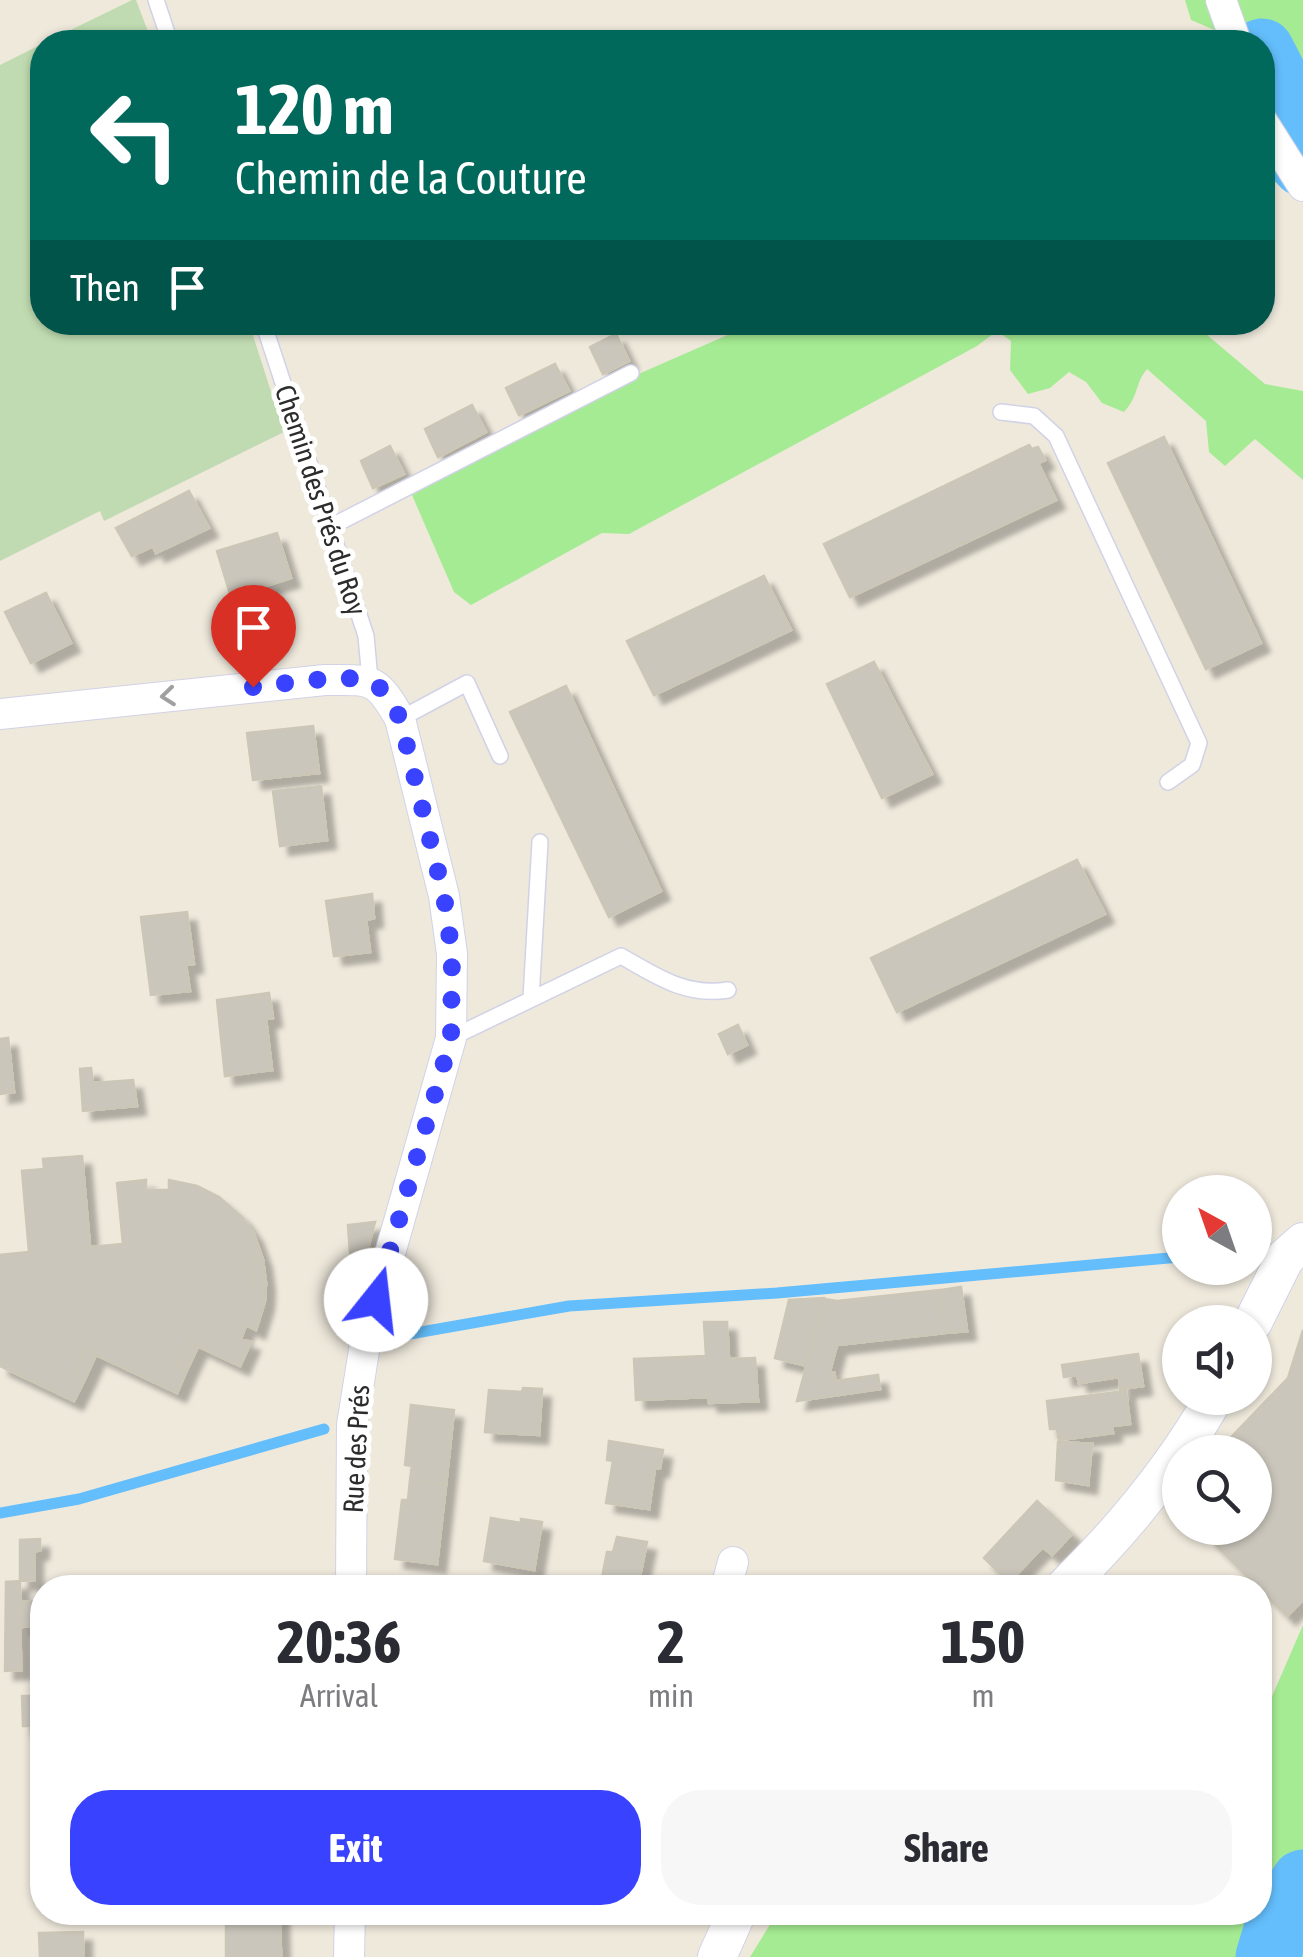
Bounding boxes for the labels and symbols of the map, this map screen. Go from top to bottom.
street label: Chemin des Prés du Roy [269,381,373,619]
pin [211,585,296,688]
one-way arrow [160,685,176,706]
north arrow [1162,1175,1272,1285]
position arrow [324,1248,428,1352]
street label: Rue des Prés [337,1384,375,1514]

